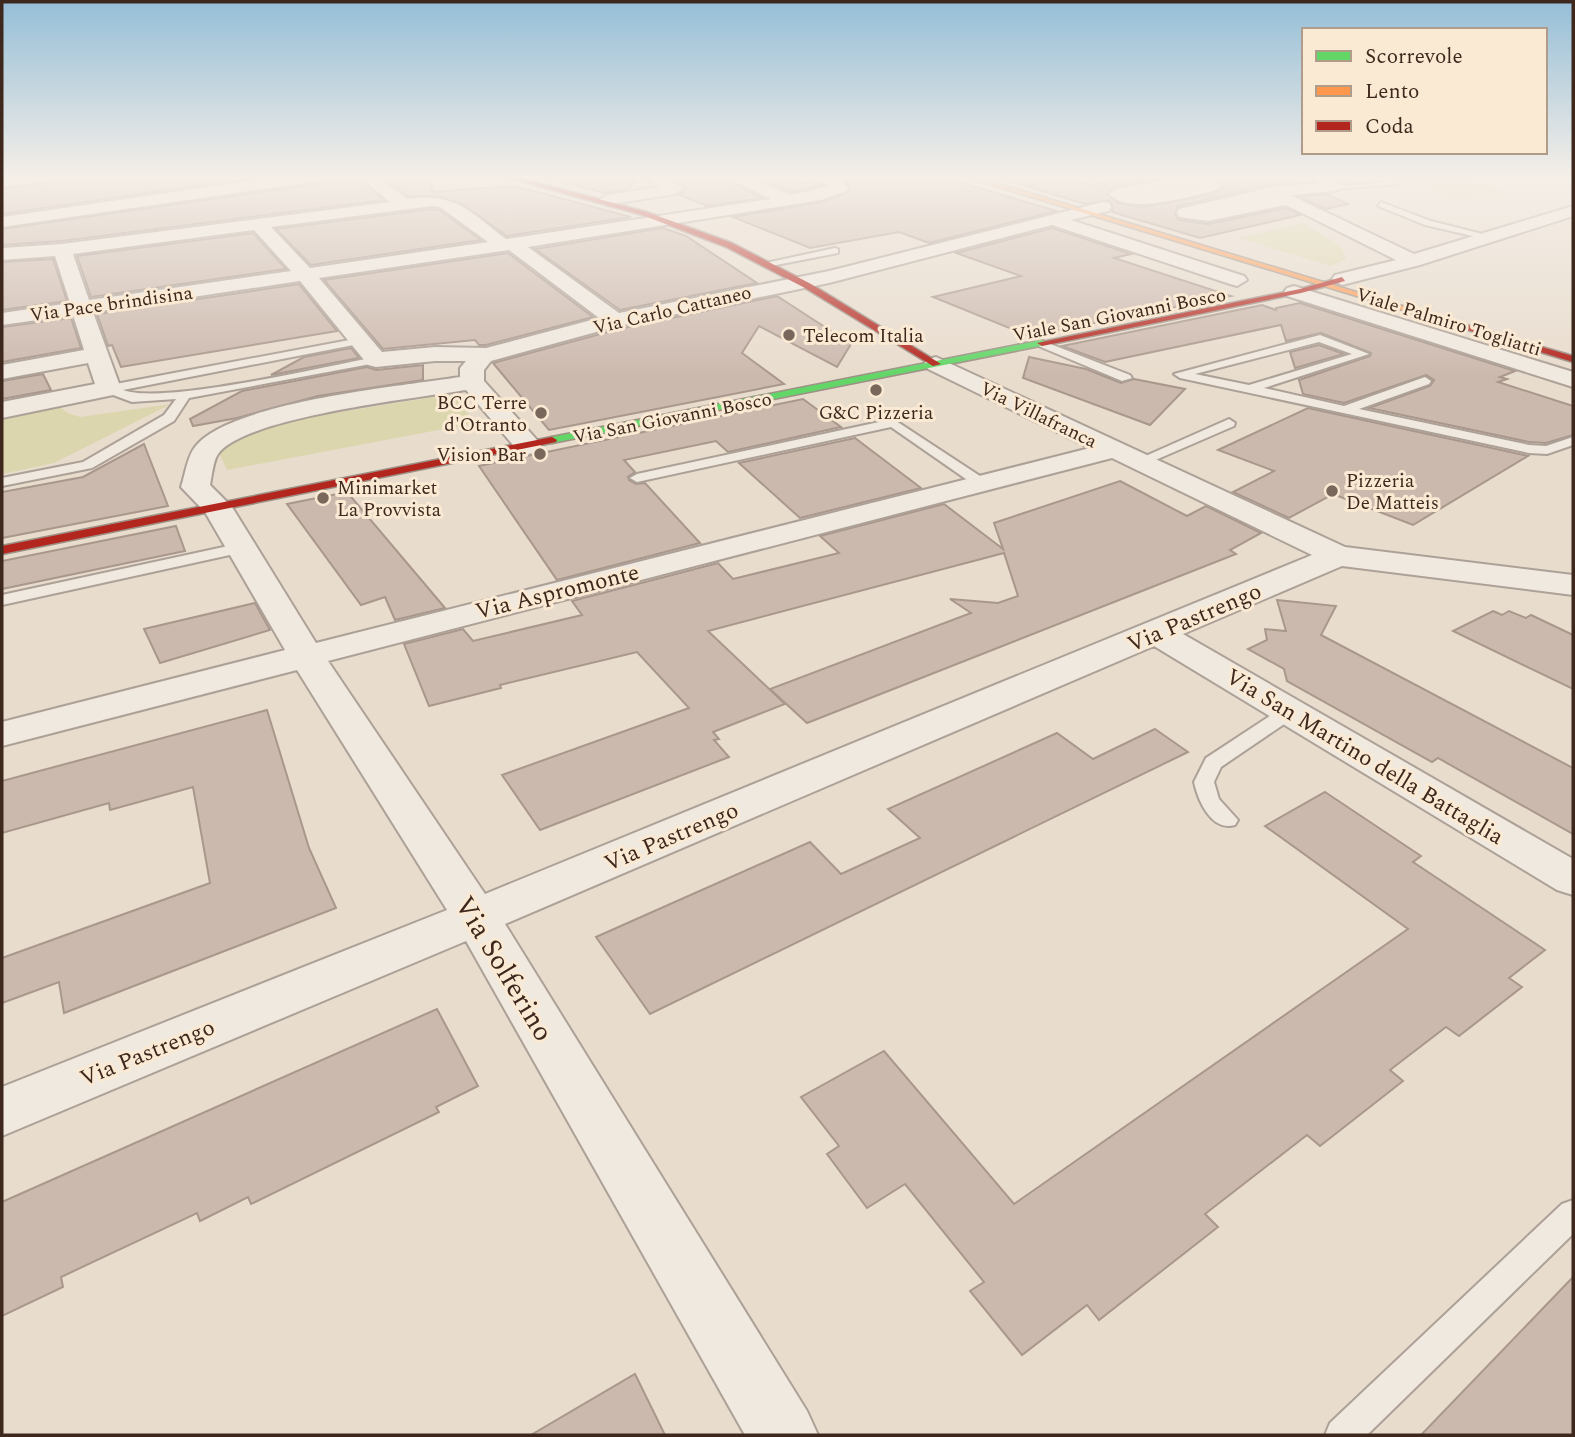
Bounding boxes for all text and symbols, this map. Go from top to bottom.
legend [1302,28,1547,154]
text: Scorrevole [1365,41,1463,73]
text: Lento [1365,76,1419,108]
text: Coda [1365,111,1414,143]
street label: Via Carlo Cattaneo [590,278,754,343]
street label: Via Pace brindisina [28,279,195,330]
street label: Viale Palmiro Togliatti [1352,280,1545,364]
street label: Viale San Giovanni Bosco [1010,281,1228,350]
place label: Telecom Italia [803,322,924,351]
marker: Telecom Italia [781,327,797,343]
street label: Via Villafranca [975,374,1103,457]
marker: G&C Pizzeria [868,382,884,398]
street label: Via San Giovanni Bosco [570,385,774,452]
place label: BCC Terre d'Otranto [437,389,527,440]
place label: G&C Pizzeria [819,399,934,428]
marker: BCC Terre d'Otranto [533,405,549,421]
place label: Vision Bar [436,441,526,470]
marker: Vision Bar [532,446,548,462]
place label: Pizzeria De Matteis [1346,467,1439,518]
place label: Minimarket La Provvista [337,474,442,525]
marker: Pizzeria De Matteis [1324,483,1340,499]
marker: Minimarket La Provvista [315,490,331,506]
street label: Via Aspromonte [472,555,643,630]
street label: Via Pastrengo [1122,574,1267,662]
street label: Via San Martino della Battaglia [1218,660,1510,855]
street label: Via Pastrengo [599,793,744,881]
street label: Via Solferino [443,888,564,1050]
street label: Via Pastrengo [75,1010,220,1096]

